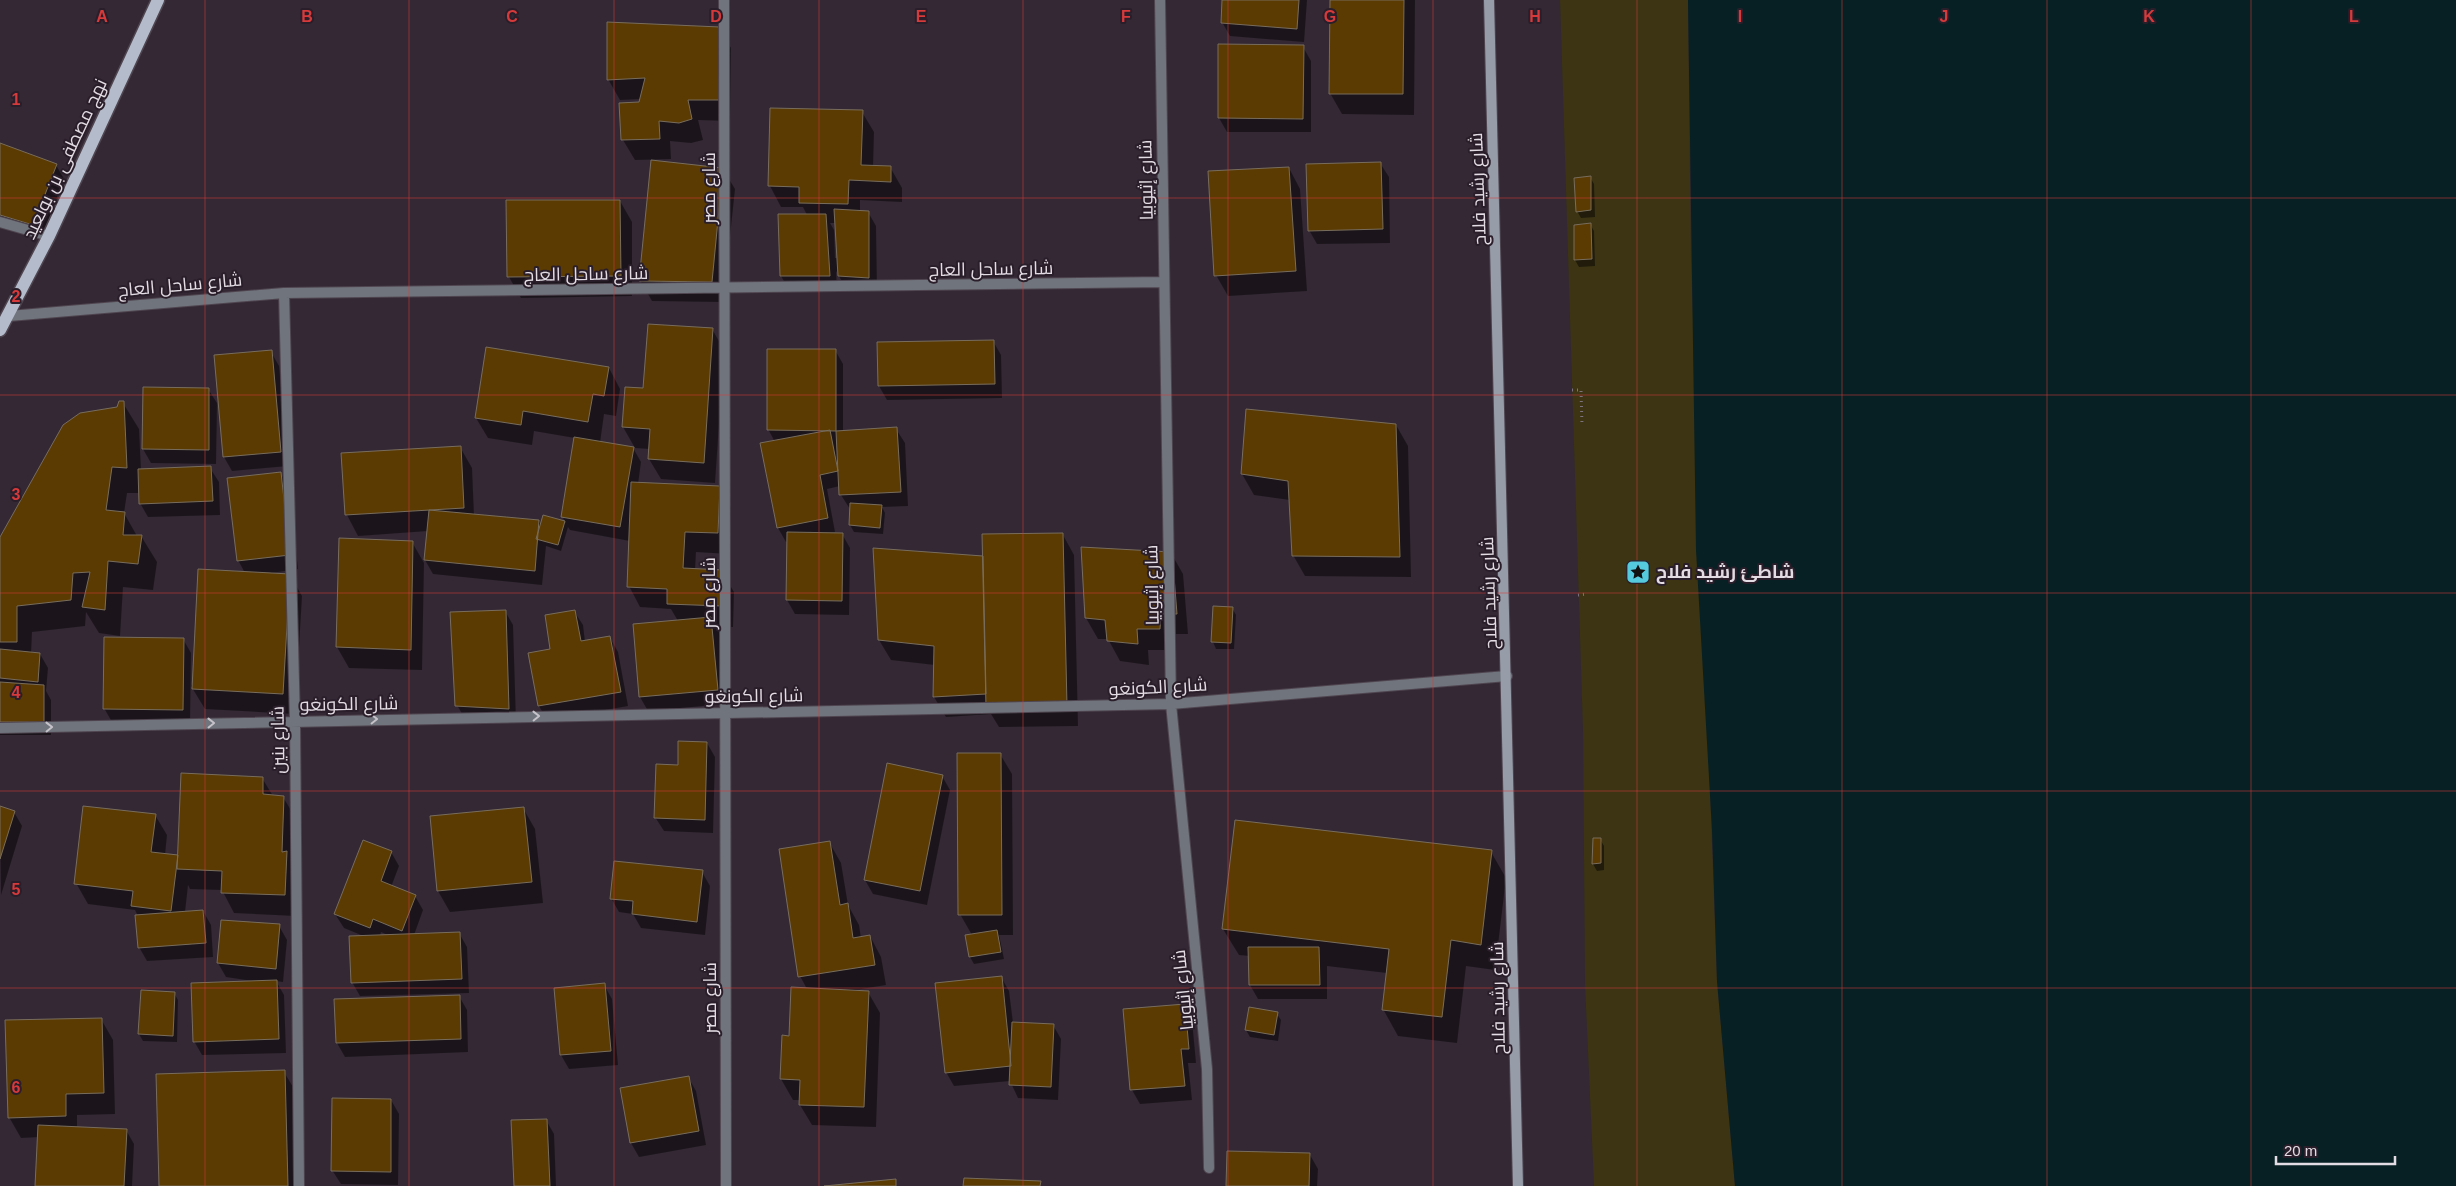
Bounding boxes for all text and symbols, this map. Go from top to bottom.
text: A [96,8,108,25]
text: B [301,8,313,25]
text: C [506,8,518,25]
text: D [710,8,722,25]
text: E [916,8,927,25]
text: F [1121,8,1131,25]
text: G [1324,8,1336,25]
text: H [1529,8,1541,25]
text: I [1738,8,1742,25]
text: J [1940,8,1948,25]
text: K [2143,8,2155,25]
text: L [2349,8,2359,25]
street label: نهج مصطفى بن بولعيد [19,76,113,243]
text: 1 [12,91,21,108]
street label: شارع رشيد فلاح [1466,132,1492,246]
street label: شارع إثيوبيا [1135,139,1159,220]
street label: شارع مصر [699,152,721,225]
street label: شارع ساحل العاج [929,258,1054,282]
street label: شارع ساحل العاج [524,263,649,287]
street label: شارع ساحل العاج [117,270,243,302]
text: 2 [12,288,21,305]
text: 3 [12,486,21,503]
street label: شارع رشيد فلاح [1477,536,1503,650]
street label: شارع إثيوبيا [1141,544,1165,625]
street label: شارع مصر [699,557,721,630]
place icon: شاطئ رشيد فلاح [1625,559,1651,585]
place label: شاطئ رشيد فلاح [1656,562,1794,584]
street label: شارع الكونغو [1108,674,1208,702]
text: 4 [12,684,21,701]
street label: شارع الكونغو [705,685,803,709]
street label: شارع الكونغو [300,693,398,717]
street label: شارع بنين [267,706,291,774]
one-way arrow [532,711,540,722]
one-way arrow [370,714,378,725]
one-way arrow [208,718,215,728]
one-way arrow [45,722,53,732]
text: 5 [12,881,21,898]
street label: شارع رشيد فلاح [1487,941,1511,1055]
street label: شارع إثيوبيا [1169,949,1199,1031]
street label: شارع مصر [700,962,722,1035]
text: 6 [12,1079,21,1096]
scale bar [2276,1134,2395,1166]
text: 20 m [2284,1142,2317,1159]

